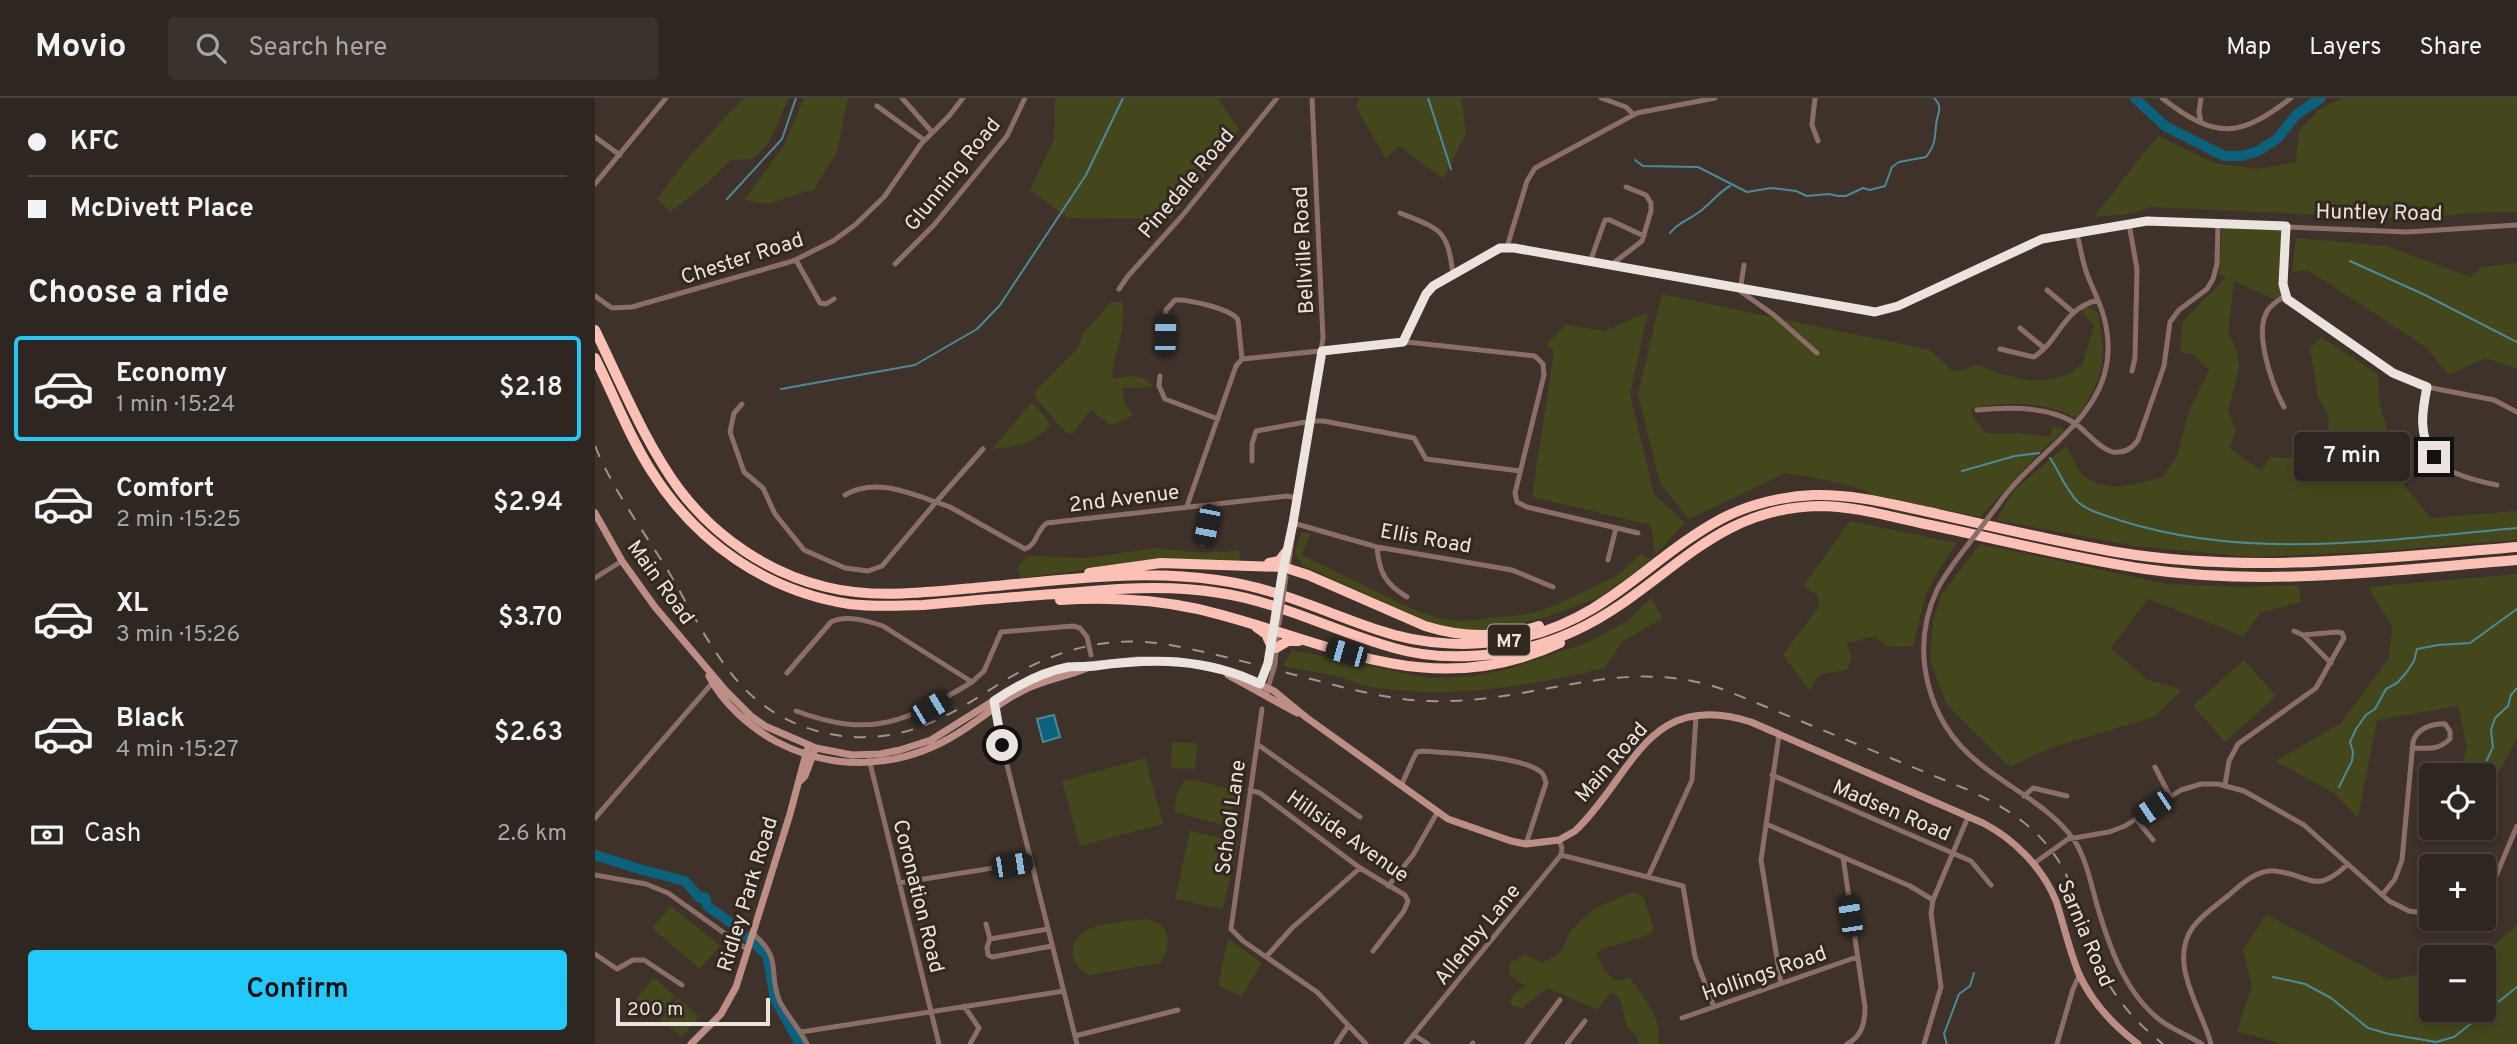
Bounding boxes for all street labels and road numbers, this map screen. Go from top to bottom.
street label: Glunning Road [899,113,1007,237]
street label: Pinedale Road [1133,123,1241,245]
street label: Bellville Road [1288,185,1321,315]
street label: Huntley Road [2315,199,2443,228]
street label: Chester Road [678,227,807,292]
street label: 2nd Avenue [1067,479,1181,520]
street label: Ellis Road [1378,518,1474,561]
street label: Main Road [620,535,700,630]
road number: M7 [1488,624,1530,656]
street label: Main Road [1570,717,1654,809]
street label: School Lane [1210,758,1253,876]
street label: Madsen Road [1828,774,1955,848]
street label: Hillside Avenue [1281,785,1414,889]
street label: Ridley Park Road [712,814,785,975]
street label: Coronation Road [885,817,950,976]
street label: Sarnia Road [2050,876,2119,991]
street label: Allenby Lane [1429,879,1527,991]
street label: Hollings Road [1699,940,1830,1008]

